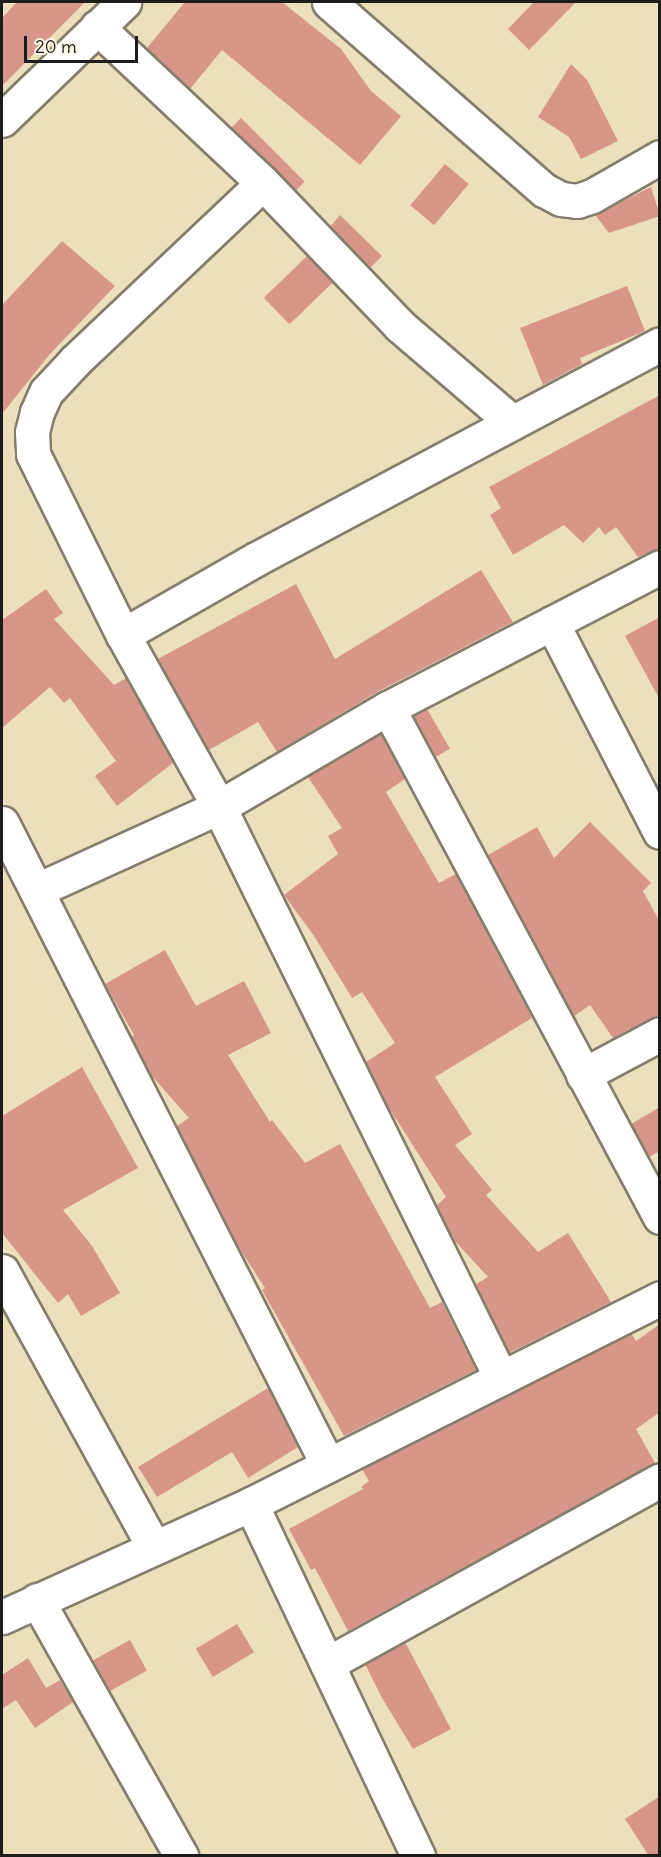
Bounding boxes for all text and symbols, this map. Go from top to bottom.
scale bar [27,24,141,62]
text: 20 m [35,35,77,58]

